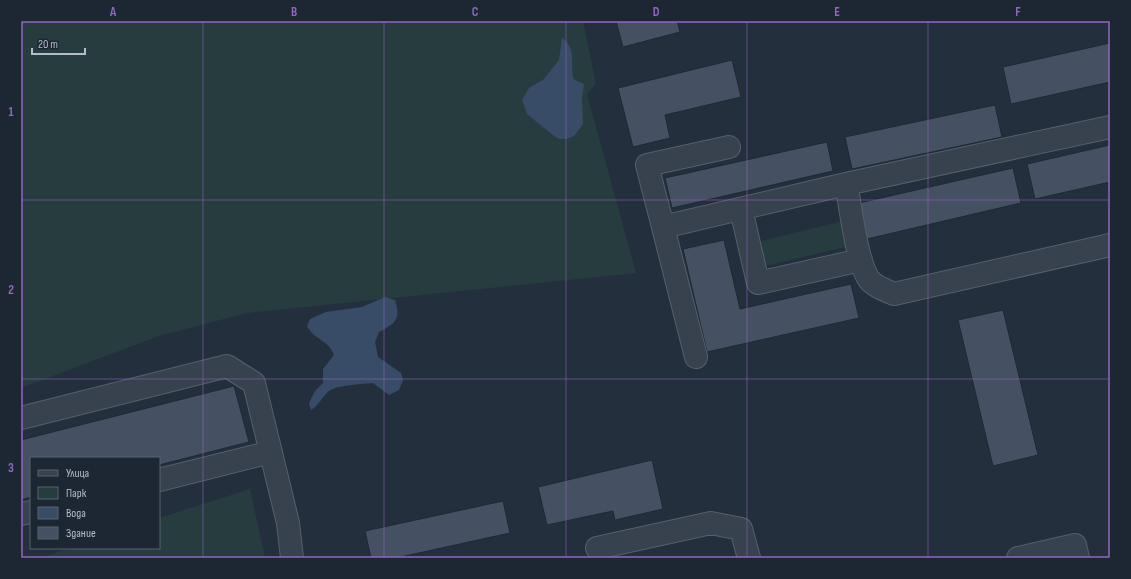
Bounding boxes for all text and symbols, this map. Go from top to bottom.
text: A [109,4,117,20]
text: B [291,4,297,20]
text: C [472,4,479,20]
text: D [653,4,660,20]
text: E [834,4,840,20]
text: F [1015,4,1021,20]
scale bar [32,30,85,56]
text: 20 m [38,37,58,52]
text: 1 [8,104,14,120]
text: 2 [8,282,14,298]
legend [30,457,160,549]
text: 3 [8,460,14,476]
text: Улица [66,466,90,481]
text: Парк [66,486,87,501]
text: Вода [66,506,86,521]
text: Здание [66,526,96,541]

